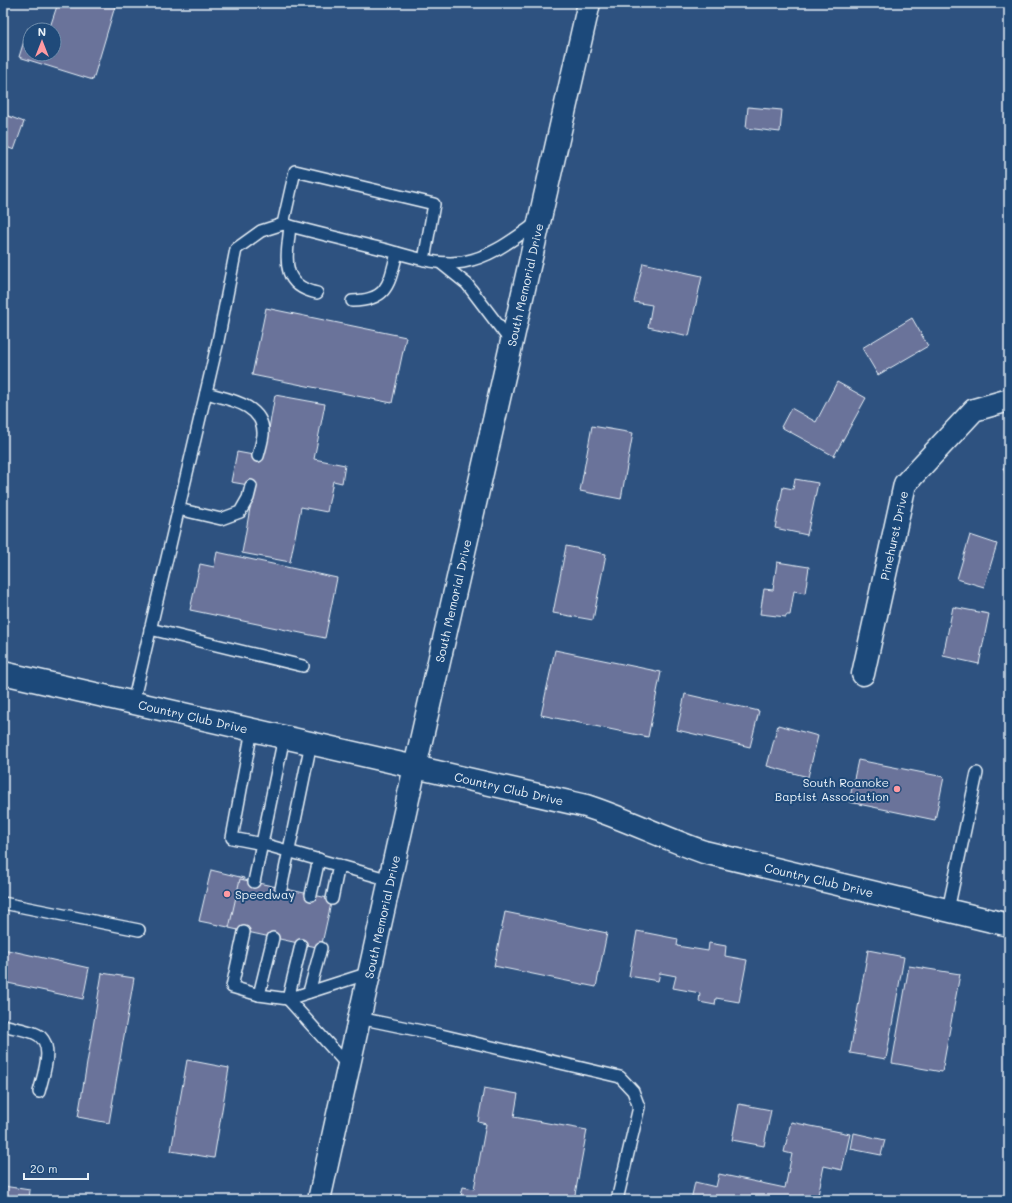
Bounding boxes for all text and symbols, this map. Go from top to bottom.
north arrow [22,22,62,62]
text: N [38,24,46,39]
street label: South Memorial Drive [503,222,547,348]
street label: Pinehurst Drive [876,489,911,582]
street label: South Memorial Drive [431,538,475,664]
street label: Country Club Drive [137,696,249,737]
street label: Country Club Drive [453,768,565,809]
place label: South Roanoke Baptist Association [775,774,889,804]
marker: South Roanoke Baptist Association [892,784,902,794]
street label: South Memorial Drive [360,854,403,980]
street label: Country Club Drive [763,859,875,900]
place label: Speedway [235,886,295,902]
marker: Speedway [222,889,232,899]
scale bar [24,1155,88,1181]
text: 20 m [30,1160,58,1176]

